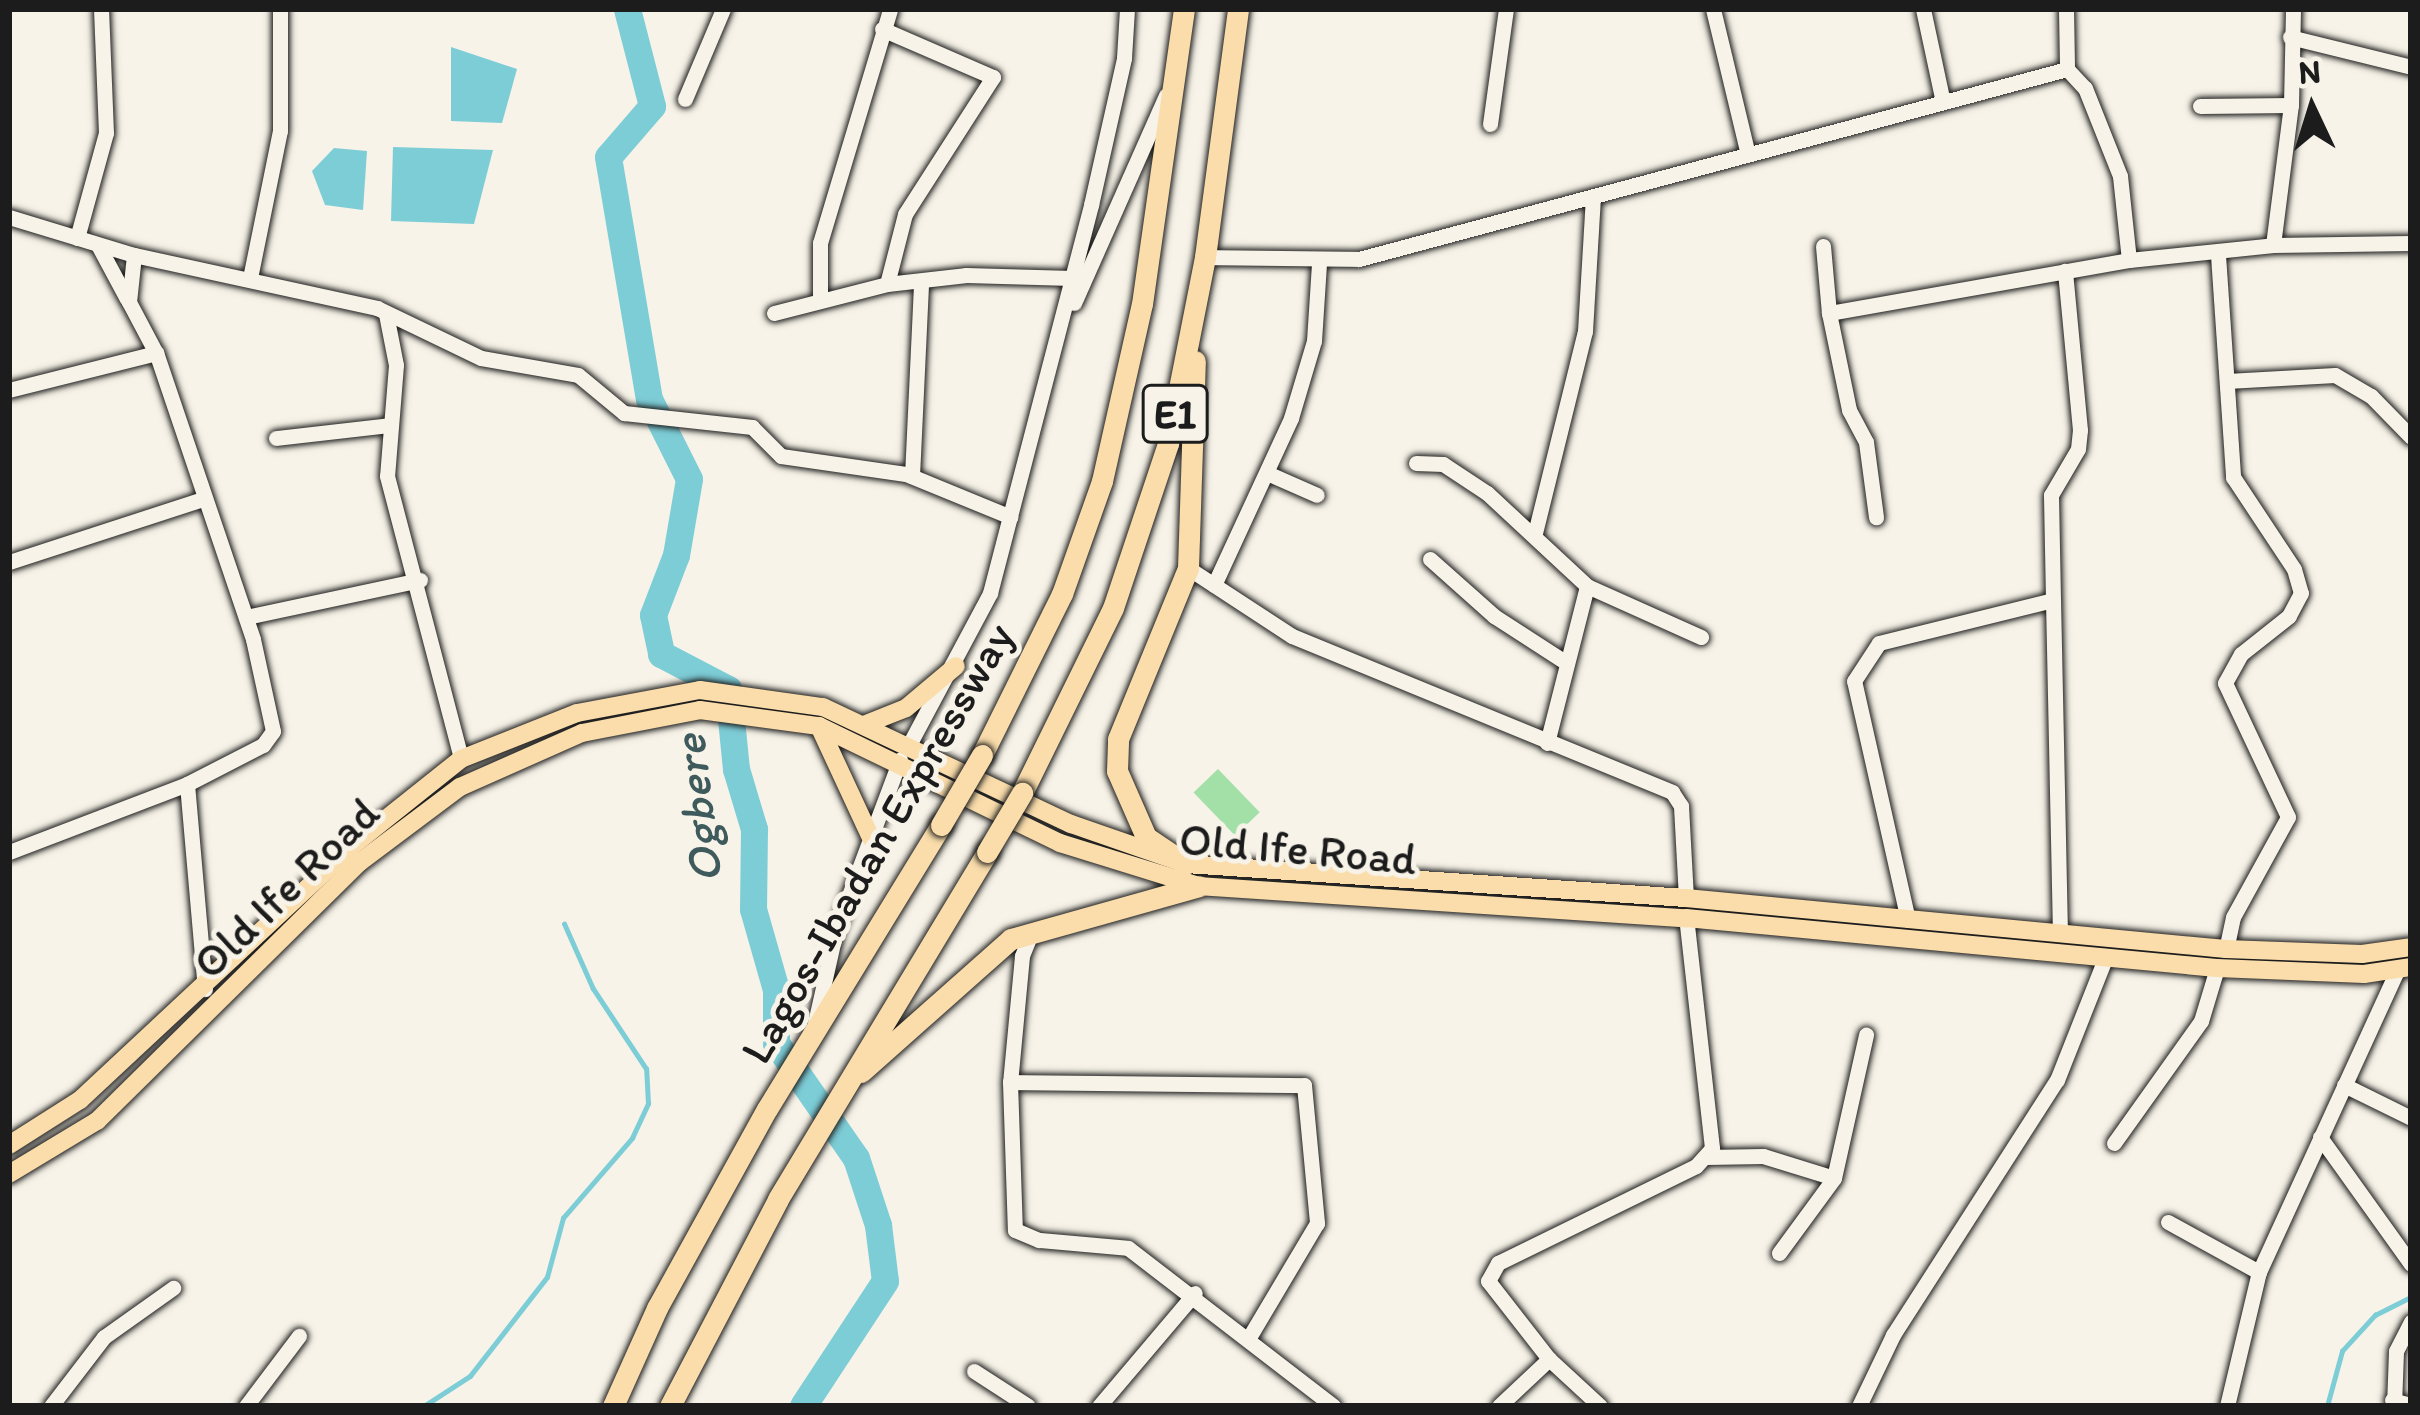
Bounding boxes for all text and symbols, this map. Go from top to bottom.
north arrow [2252,48,2372,168]
text: N [2297,51,2322,92]
road number: E1 [1139,378,1211,450]
street label: Lagos-Ibadan Expressway [729,614,1025,1072]
water label: Ogbere [659,731,735,887]
street label: Old Ife Road [181,785,391,991]
street label: Old Ife Road [1176,812,1420,886]

